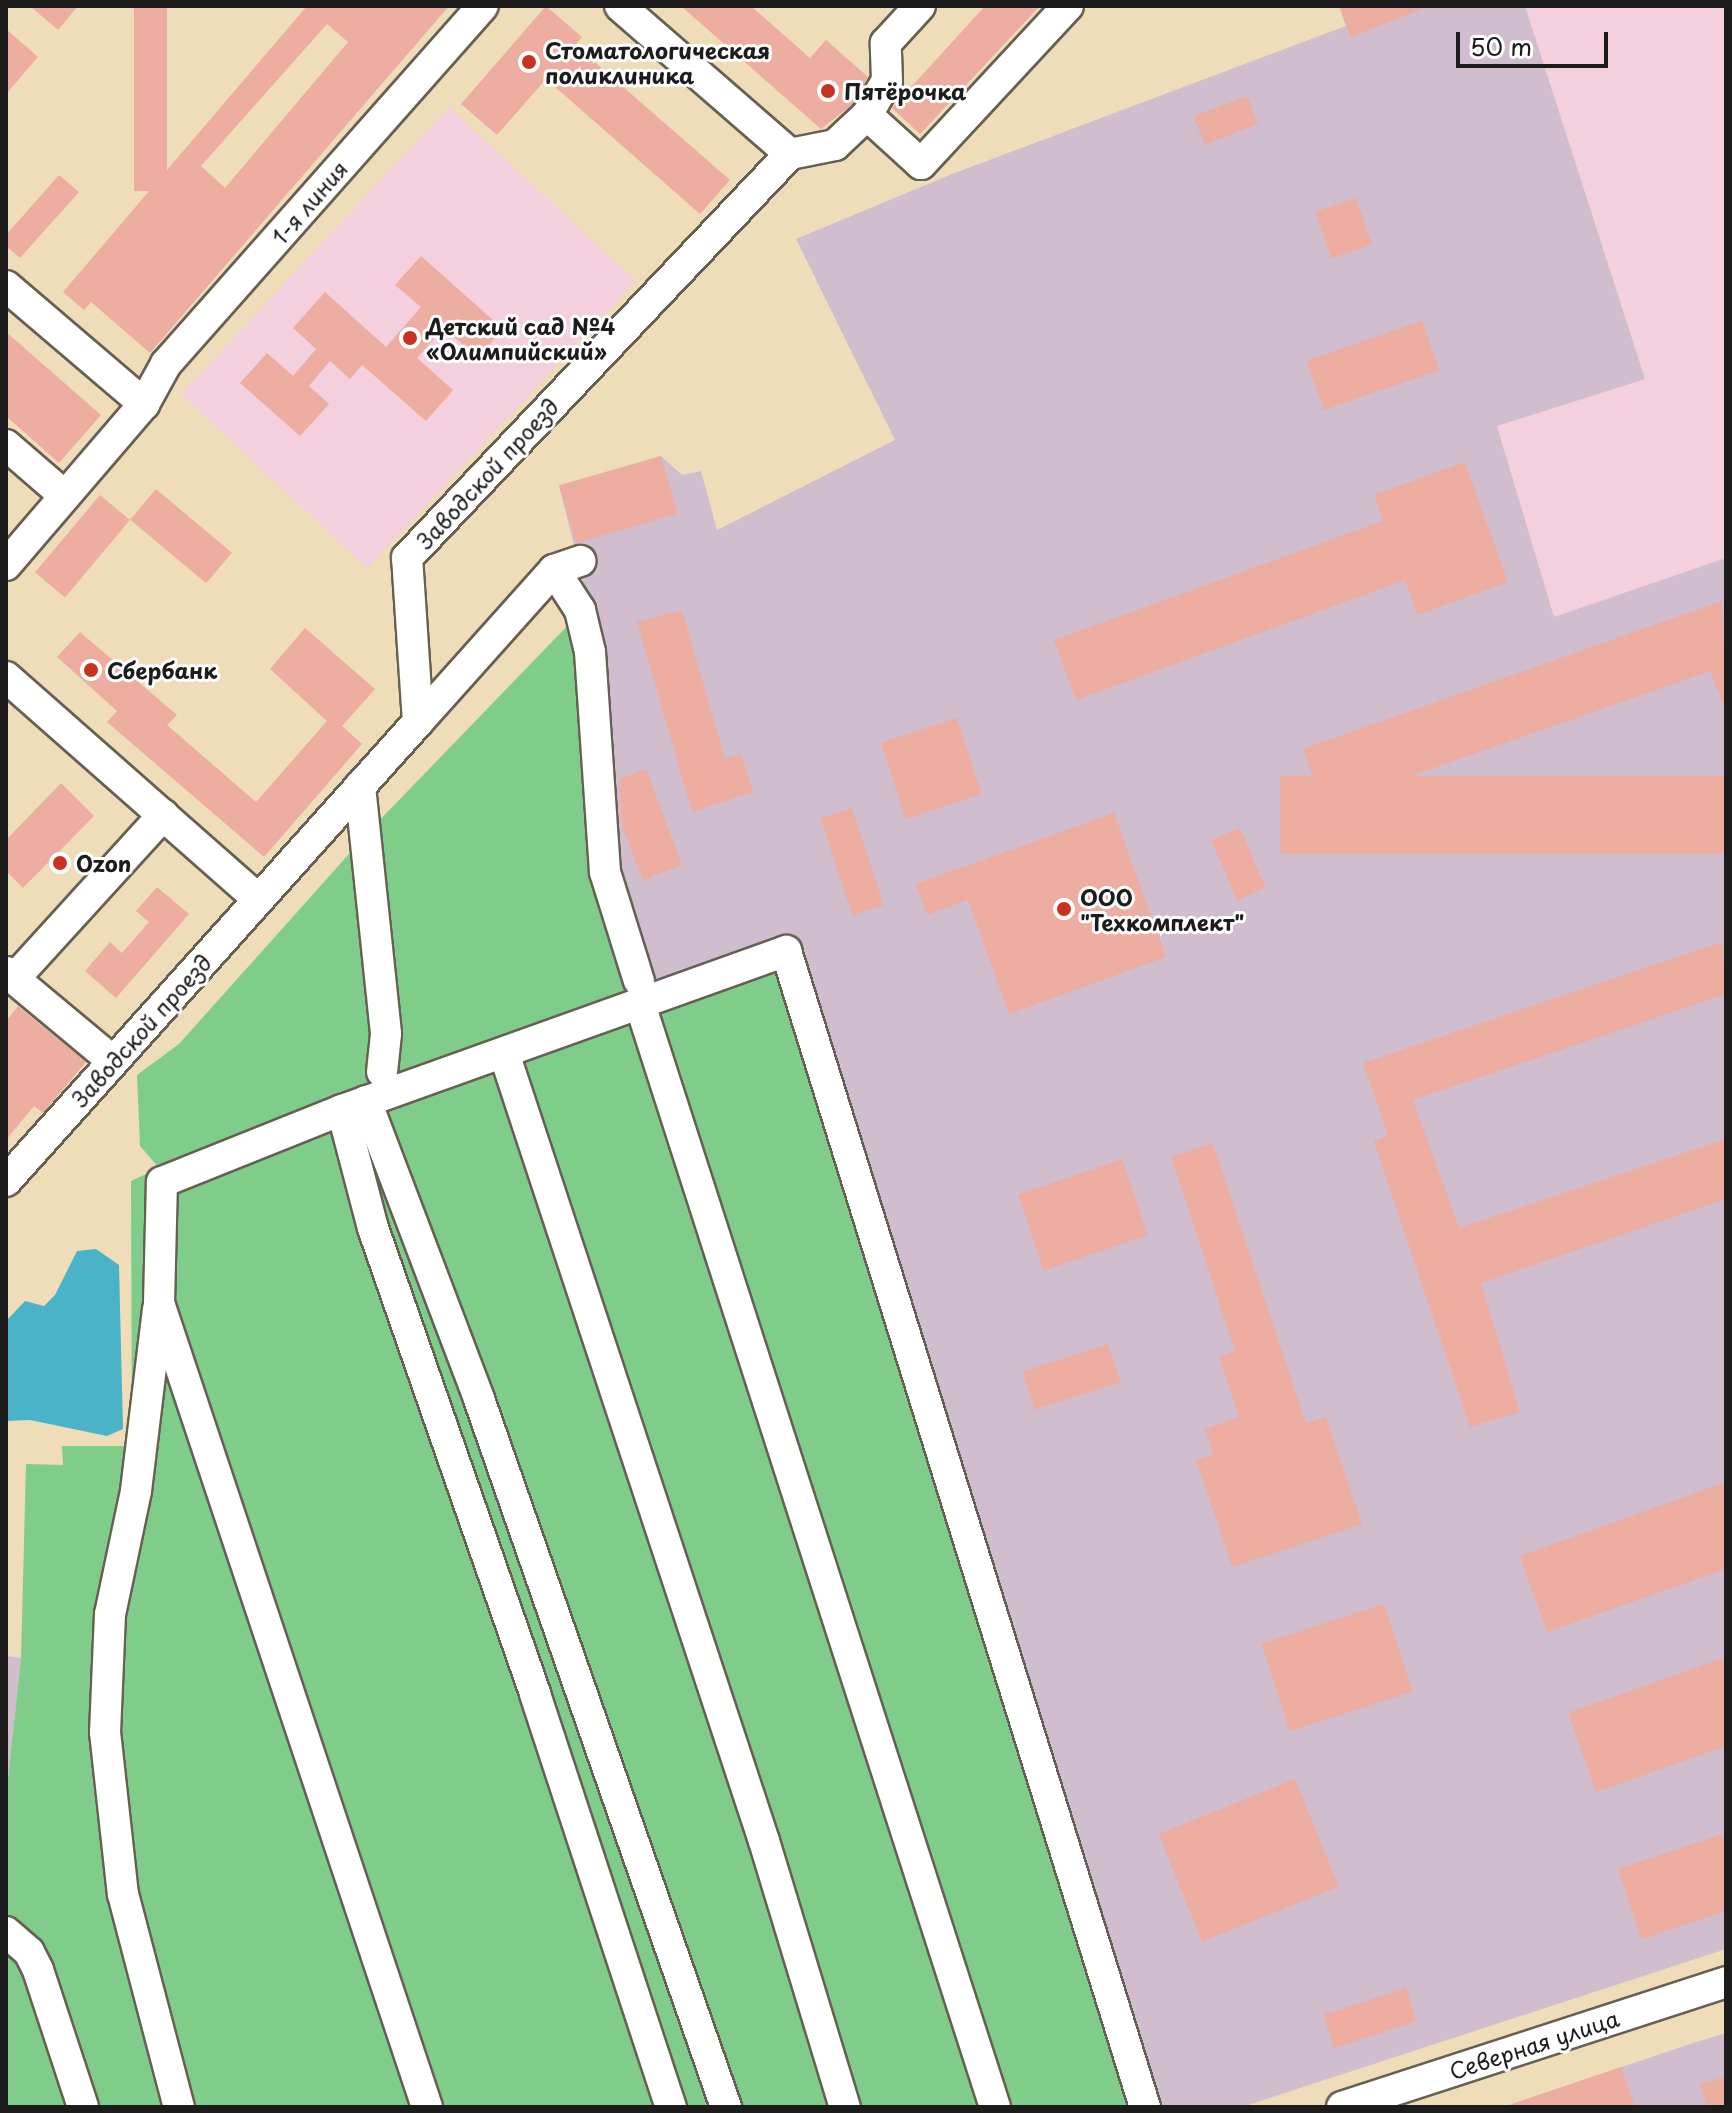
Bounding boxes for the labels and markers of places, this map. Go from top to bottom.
place label: Стоматологическая поликлиника [545,36,770,88]
marker: Стоматологическая поликлиника [520,53,538,71]
place label: Пятёрочка [844,78,966,104]
marker: Пятёрочка [819,82,837,100]
place label: Детский сад №4 «Олимпийский» [426,312,616,364]
marker: Детский сад №4 «Олимпийский» [401,329,419,347]
place label: Сбербанк [107,657,217,683]
marker: Сбербанк [82,661,100,679]
place label: Ozon [76,850,131,876]
marker: Ozon [51,854,69,872]
place label: ООО "Техкомплект" [1080,883,1244,934]
marker: ООО "Техкомплект" [1055,900,1073,918]

